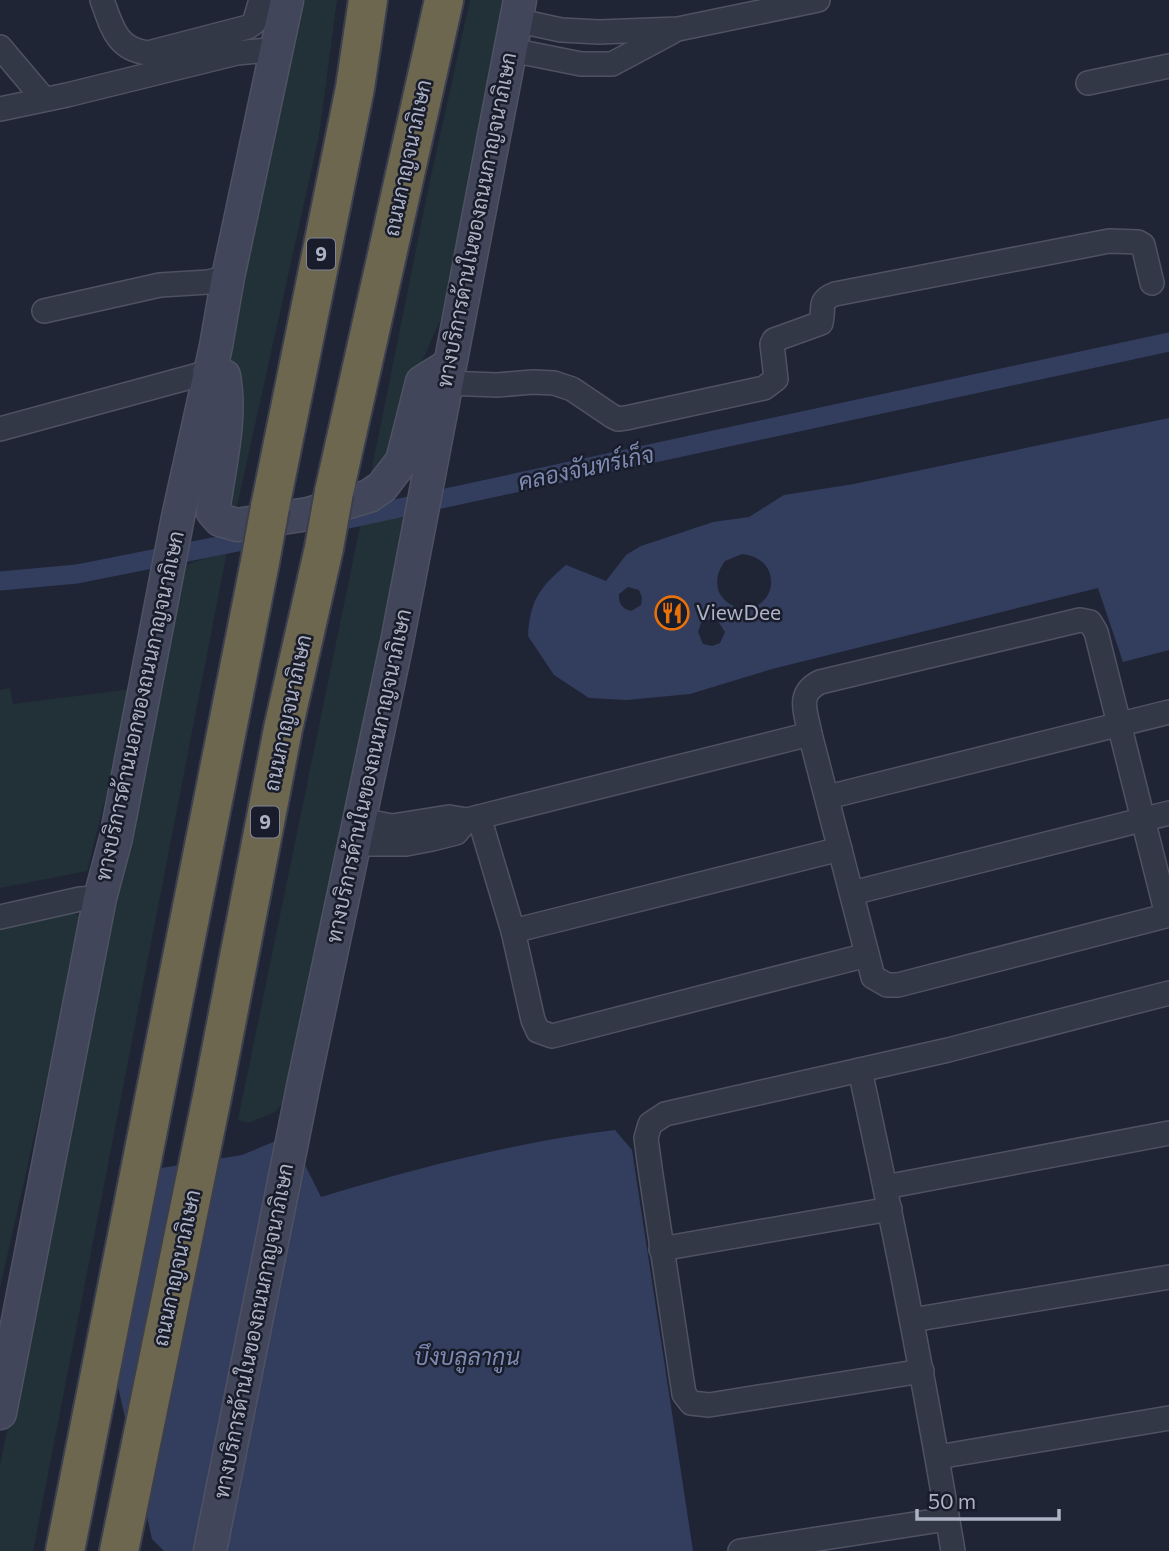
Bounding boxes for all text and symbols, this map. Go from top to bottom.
street label: ทางบริการด้านในของถนนกาญจนาภิเษก [431,50,521,390]
street label: ถนนกาญจนาภิเษก [378,77,436,239]
road number: 9 [307,238,335,270]
water label: คลองจันทร์เก็จ [515,437,656,495]
street label: ทางบริการด้านนอกของถนนกาญจนาภิเษก [89,528,189,883]
restaurant icon: ViewDee [653,594,691,632]
place label: ViewDee [696,599,781,624]
street label: ทางบริการด้านในของถนนกาญจนาภิเษก [320,606,416,945]
street label: ถนนกาญจนาภิเษก [258,632,316,794]
road number: 9 [251,806,279,838]
street label: ทางบริการด้านในของถนนกาญจนาภิเษก [208,1161,298,1501]
street label: ถนนกาญจนาภิเษก [147,1187,205,1349]
water label: บึงบลูลากูน [414,1342,520,1374]
scale bar [917,1478,1059,1522]
text: 50 m [928,1488,976,1513]

